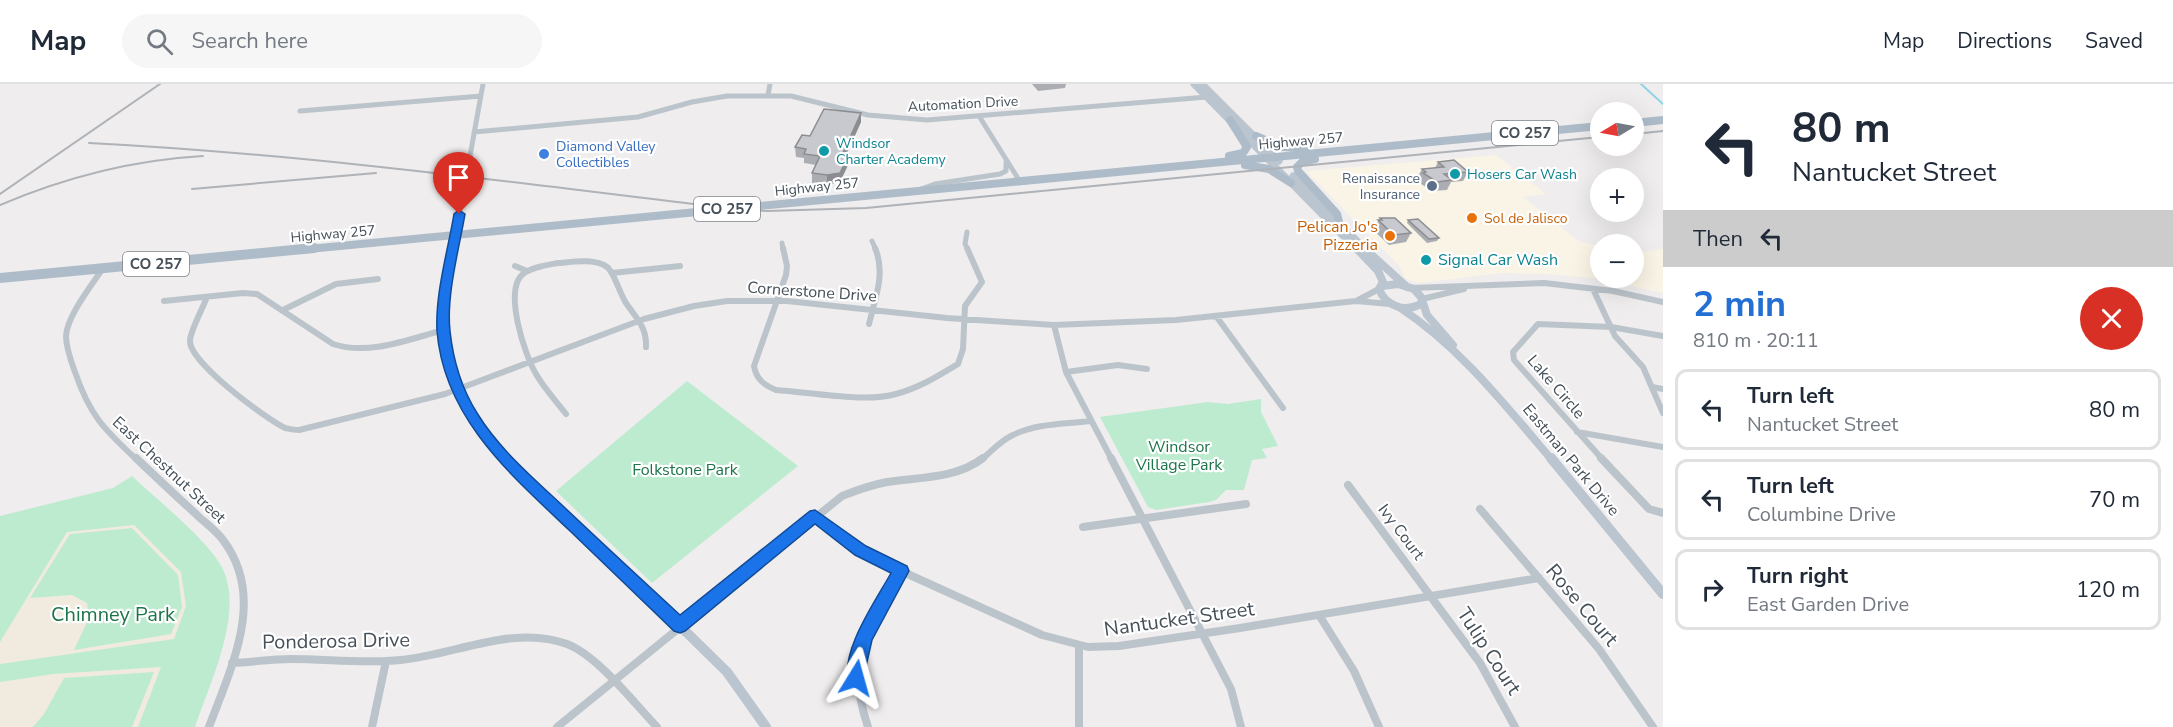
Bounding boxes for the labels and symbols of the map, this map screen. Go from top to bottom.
street label: Automation Drive [907,92,1019,116]
north arrow [1590,102,1644,156]
road number: CO 257 [1492,121,1558,145]
street label: Highway 257 [1258,128,1344,154]
place label: Windsor Charter Academy [836,134,947,169]
place label: Diamond Valley Collectibles [556,137,656,172]
marker: Windsor Charter Academy [817,144,831,158]
marker: Diamond Valley Collectibles [537,147,551,161]
pin [433,152,484,214]
place label: Hosers Car Wash [1467,165,1577,184]
marker: Hosers Car Wash [1448,167,1462,181]
place label: Renaissance Insurance [1342,169,1420,204]
street label: Highway 257 [774,173,860,201]
marker: Renaissance Insurance [1425,179,1439,193]
road number: CO 257 [694,197,760,221]
place label: Sol de Jalisco [1484,209,1568,228]
marker: Sol de Jalisco [1465,211,1479,225]
place label: Pelican Jo's Pizzeria [1297,216,1378,256]
street label: Highway 257 [290,221,376,247]
marker: Pelican Jo's Pizzeria [1383,229,1397,243]
place label: Signal Car Wash [1438,249,1558,271]
road number: CO 257 [123,252,189,276]
marker: Signal Car Wash [1419,253,1433,267]
street label: Cornerstone Drive [747,277,877,307]
street label: Lake Circle [1522,350,1590,424]
street label: Eastman Park Drive [1517,399,1625,521]
street label: East Chestnut Street [107,411,231,529]
park label: Windsor Village Park [1135,436,1223,476]
park label: Folkstone Park [632,459,739,481]
street label: Ivy Court [1373,499,1430,565]
street label: Rose Court [1540,558,1625,653]
street label: Nantucket Street [1102,595,1257,643]
park label: Chimney Park [51,601,176,628]
street label: Tulip Court [1451,602,1528,701]
street label: Ponderosa Drive [262,626,410,656]
position arrow [824,646,888,710]

